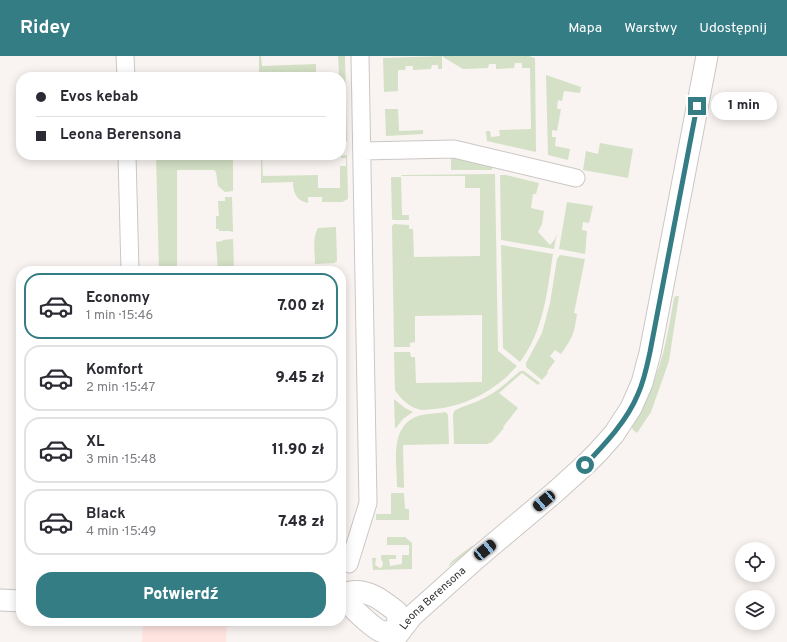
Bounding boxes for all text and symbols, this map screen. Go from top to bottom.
text: Ridey [20,16,70,40]
text: Mapa [568,20,602,37]
text: Warstwy [624,20,677,37]
text: Udostępnij [699,20,767,37]
text: Evos kebab [60,88,138,107]
callout: 1 min [711,92,777,120]
route end [688,97,706,115]
text: 1 min [728,98,760,114]
text: Leona Berensona [60,126,181,145]
icon: car [38,288,74,324]
text: Economy [86,289,150,308]
text: 7.00 zł [278,297,324,316]
text: 1 min · 15:46 [86,308,153,324]
icon: car [38,360,74,396]
text: Komfort [86,361,143,380]
text: 9.45 zł [275,369,324,388]
text: 2 min · 15:47 [86,380,155,396]
icon: car [38,432,74,468]
text: XL [86,433,104,452]
text: 11.90 zł [272,441,324,460]
text: 3 min · 15:48 [86,452,157,468]
route start [576,456,594,474]
car [531,489,557,513]
icon: car [38,504,74,540]
text: Black [86,505,126,524]
text: 7.48 zł [278,513,324,532]
text: 4 min · 15:49 [86,524,156,540]
car [472,538,498,562]
map controls [735,542,775,630]
button: locate [735,542,775,582]
street label: Leona Berensona [397,564,469,633]
button: Potwierdź [36,572,326,618]
button: layers [735,590,775,630]

